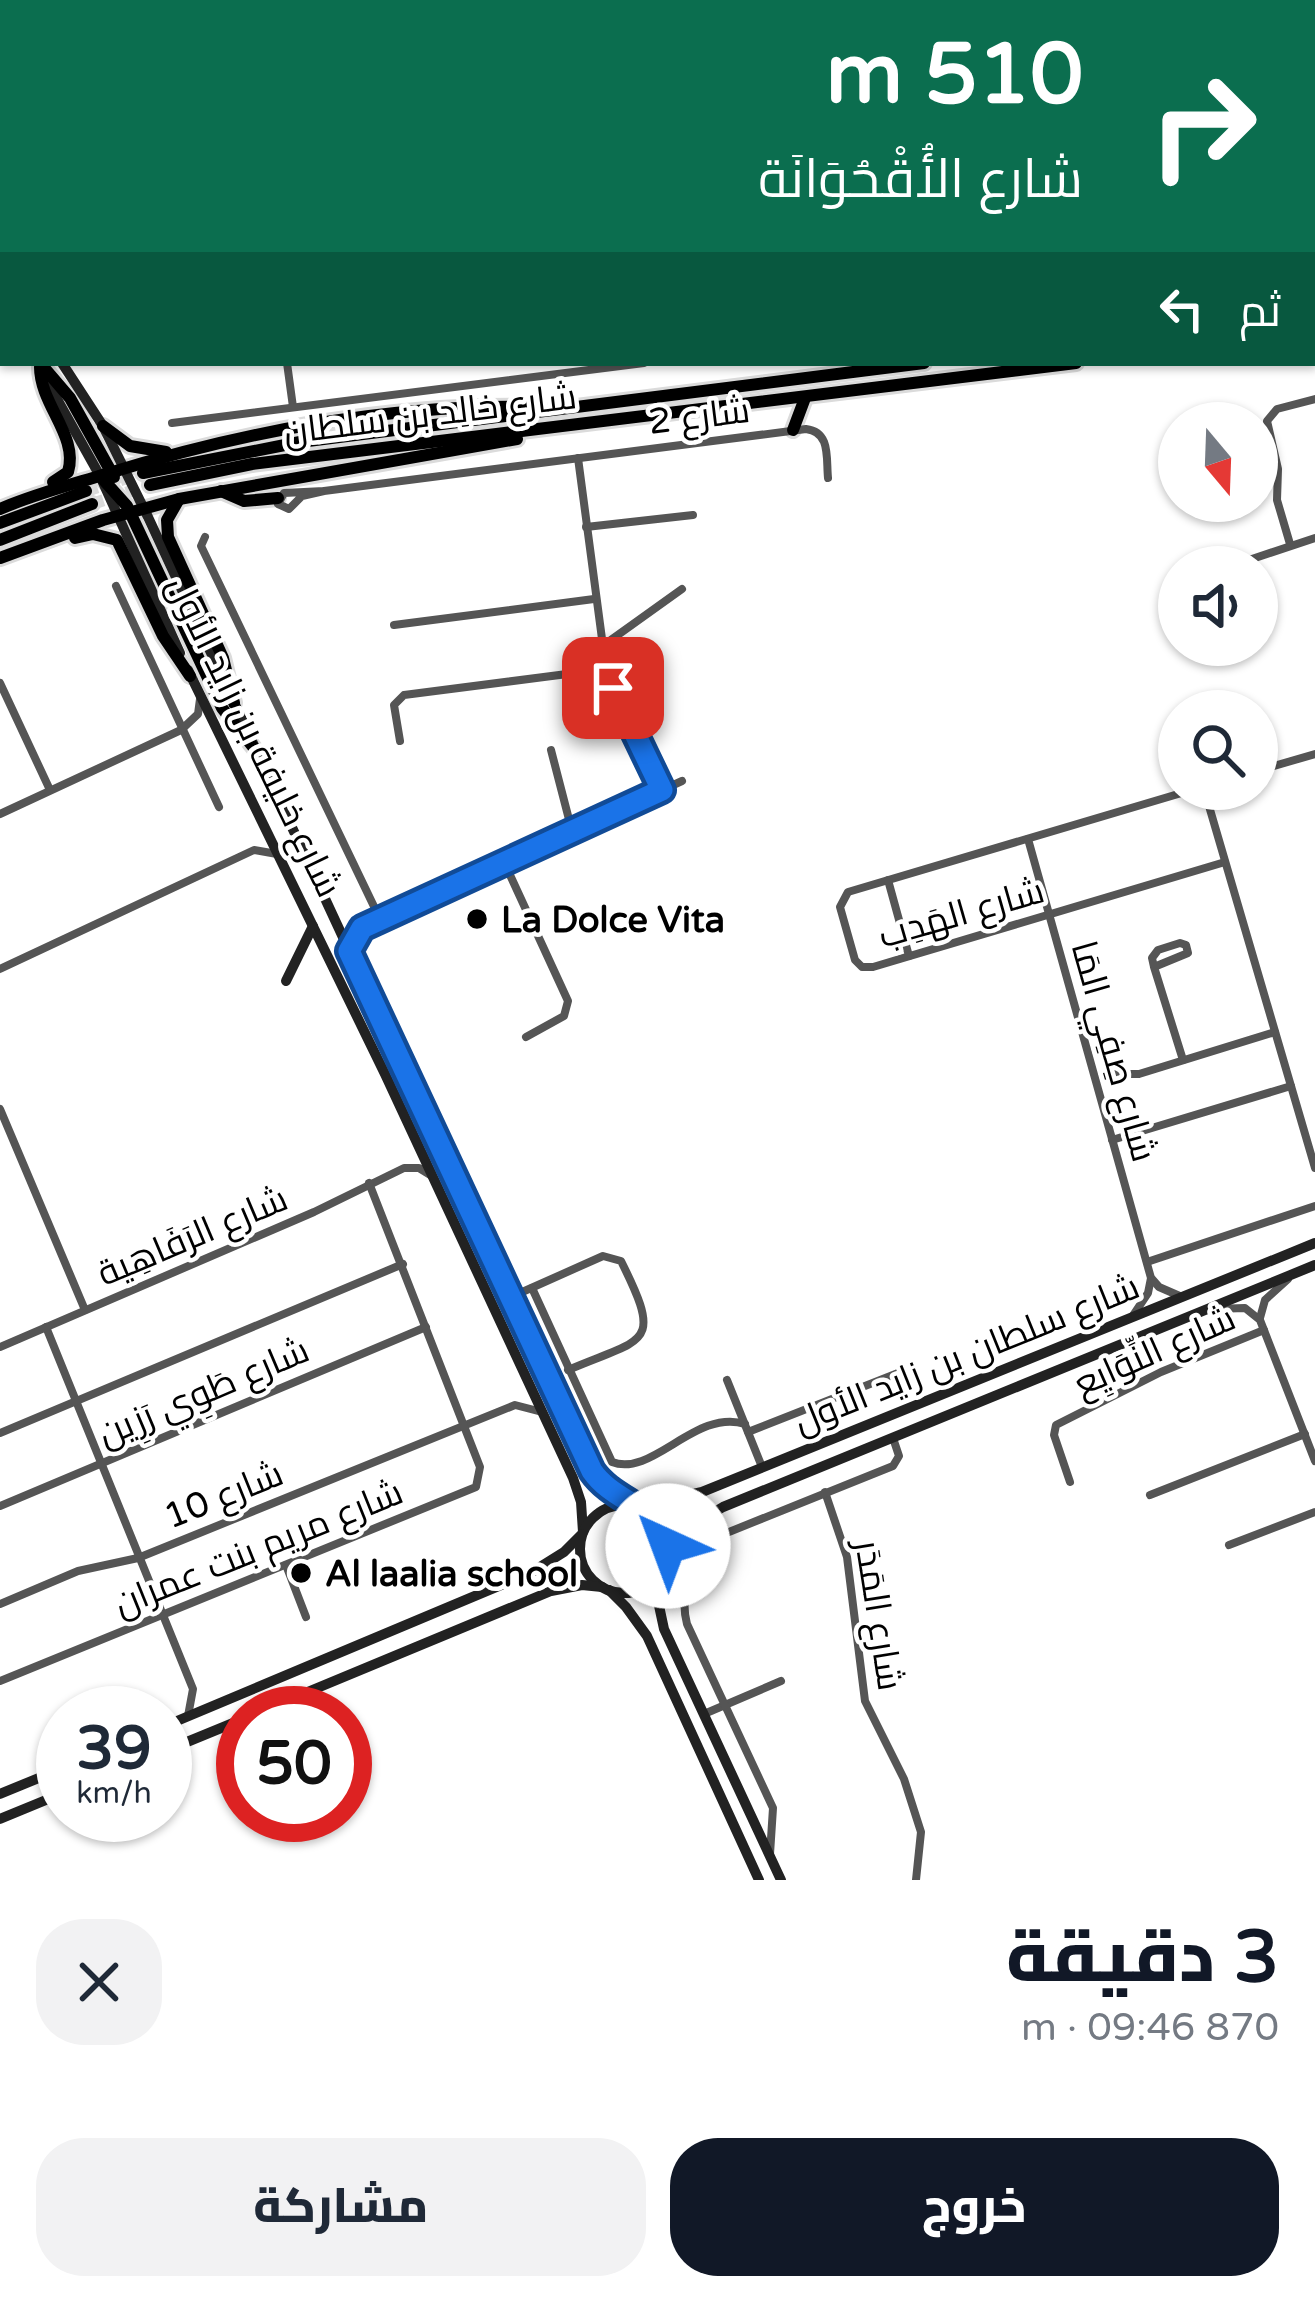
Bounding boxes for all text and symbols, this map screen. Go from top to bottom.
text: 510 m [826,25,1083,126]
icon: right [1125,48,1281,204]
text: شارع الأُقْحُوَانَة [758,147,1083,212]
icon: left [1149,276,1215,342]
text: ثم [1239,285,1281,339]
street label: شارع خالِد بن سلطان [281,375,579,456]
street label: شارع 2 [646,389,753,446]
north arrow [1158,402,1278,522]
map controls [1158,402,1278,810]
button: sound [1158,546,1278,666]
street label: شارع خليفة بن زايد الأول [155,569,350,905]
pin [562,637,664,739]
icon: arrive [580,655,646,721]
button: search [1158,690,1278,810]
street label: شارع الهَدِب [874,869,1050,959]
place label: La Dolce Vita [501,899,725,942]
marker: La Dolce Vita [464,906,490,932]
street label: شارع صِفِي المَا [1056,936,1166,1168]
street label: شارع الرَفَاهِية [91,1177,295,1297]
street label: شارع سلطان بن زايد الأول [788,1265,1146,1445]
street label: شارع النِّوَايِع [1066,1294,1243,1408]
street label: شارع طَوِي رَزِين [92,1329,317,1461]
street label: شارع 10 [158,1452,290,1540]
street label: شارع مريم بنت عمران [108,1471,410,1628]
position arrow [605,1483,731,1609]
street label: شارع المَدَر [843,1535,912,1694]
place label: Al laalia school [325,1553,578,1596]
marker: Al laalia school [288,1560,314,1586]
speed limit sign: 50 [216,1686,372,1842]
text: 39 [76,1713,152,1785]
text: km/h [76,1775,152,1812]
text: 3 دقيقة [1006,1915,1279,2002]
button: close [36,1919,162,2045]
text: 870 m · 09:46 [1021,2004,1279,2051]
button: مشاركة [36,2138,646,2276]
button: خروج [670,2138,1279,2276]

